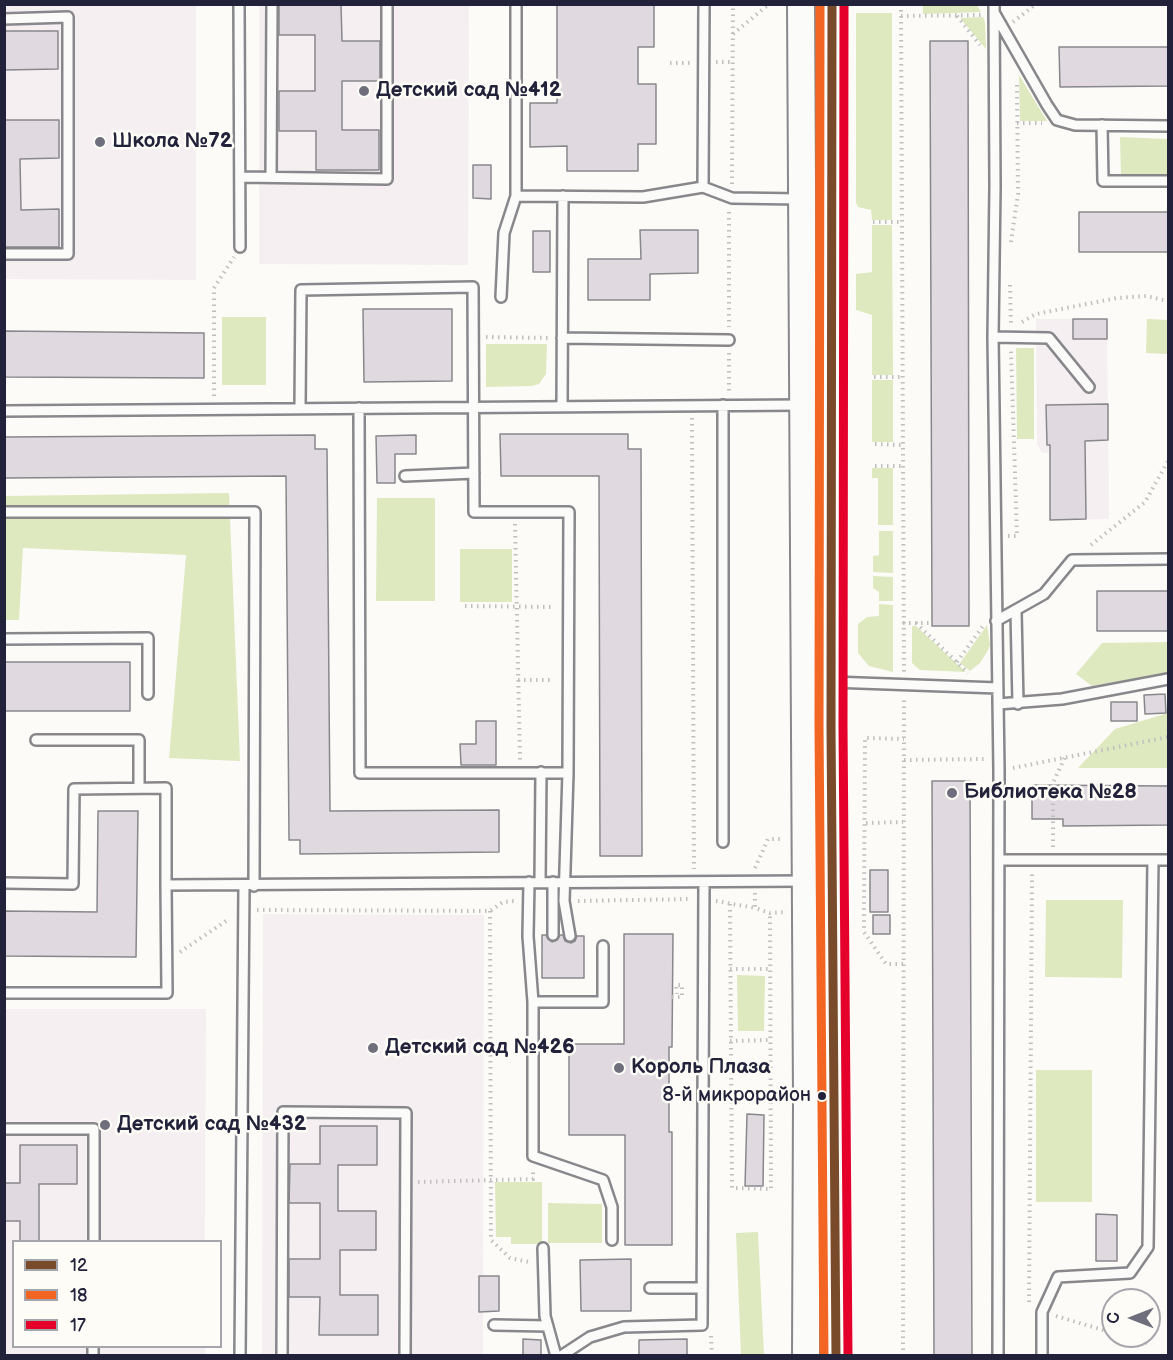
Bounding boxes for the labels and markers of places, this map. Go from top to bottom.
place label: Детский сад №412 [376,78,561,104]
marker: Детский сад №412 [357,84,371,98]
place label: Школа №72 [112,129,232,155]
marker: Школа №72 [93,135,107,149]
place label: Библиотека №28 [964,780,1137,806]
marker: Библиотека №28 [945,786,959,800]
place label: Детский сад №426 [385,1035,575,1061]
marker: Детский сад №426 [366,1041,380,1055]
place label: Король Плаза [631,1055,771,1081]
marker: Король Плаза [612,1061,626,1075]
place label: 8-й микрорайон [662,1084,811,1108]
marker: 8-й микрорайон [816,1090,828,1102]
place label: Детский сад №432 [117,1112,306,1138]
marker: Детский сад №432 [98,1118,112,1132]

